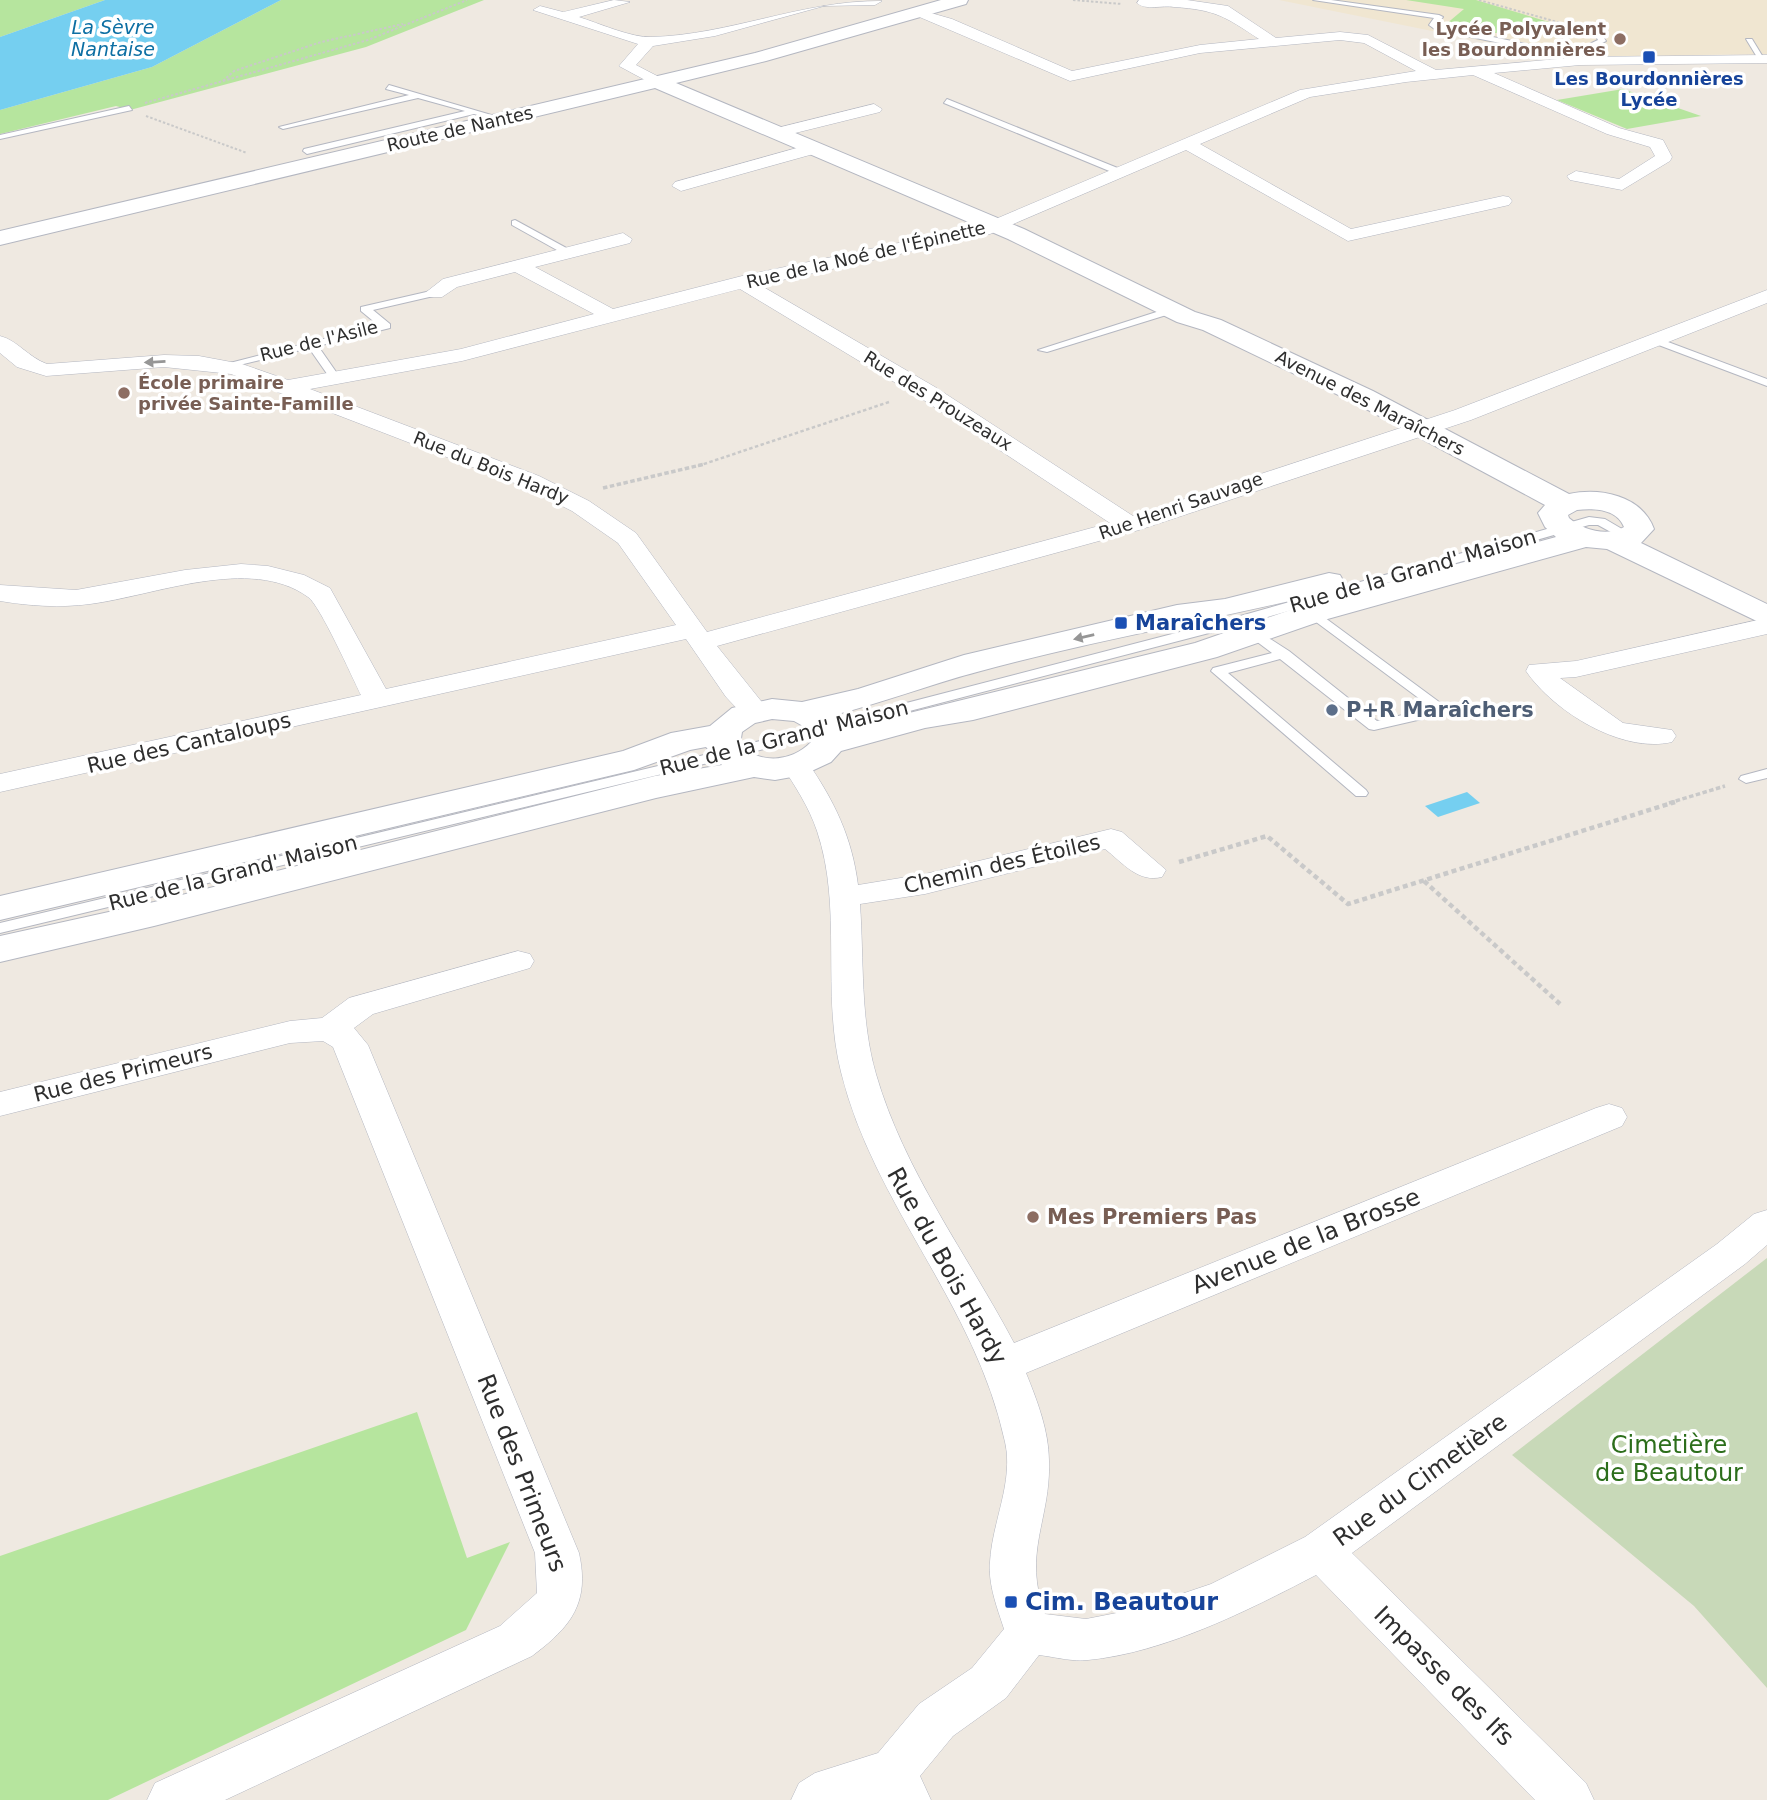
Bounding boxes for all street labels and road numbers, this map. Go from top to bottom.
street label: Route de Nantes [385,101,535,156]
street label: Rue de la Noé de l'Épinette [744,217,988,292]
street label: Rue de l'Asile [258,316,380,365]
street label: Rue des Prouzeaux [860,346,1017,455]
street label: Avenue des Maraîchers [1272,346,1468,459]
street label: Rue du Bois Hardy [410,427,572,508]
street label: Rue Henri Sauvage [1096,468,1266,543]
street label: Rue de la Grand' Maison [1287,524,1539,618]
street label: Rue de la Grand' Maison [657,695,911,781]
street label: Rue des Cantaloups [85,708,293,778]
street label: Chemin des Étoiles [901,829,1103,898]
street label: Rue de la Grand' Maison [106,830,360,916]
street label: Rue des Primeurs [31,1039,215,1107]
street label: Rue du Bois Hardy [881,1163,1013,1369]
street label: Avenue de la Brosse [1188,1182,1424,1300]
street label: Rue des Primeurs [471,1370,573,1576]
street label: Rue du Cimetière [1328,1408,1512,1552]
street label: Impasse des Ifs [1368,1600,1520,1752]

